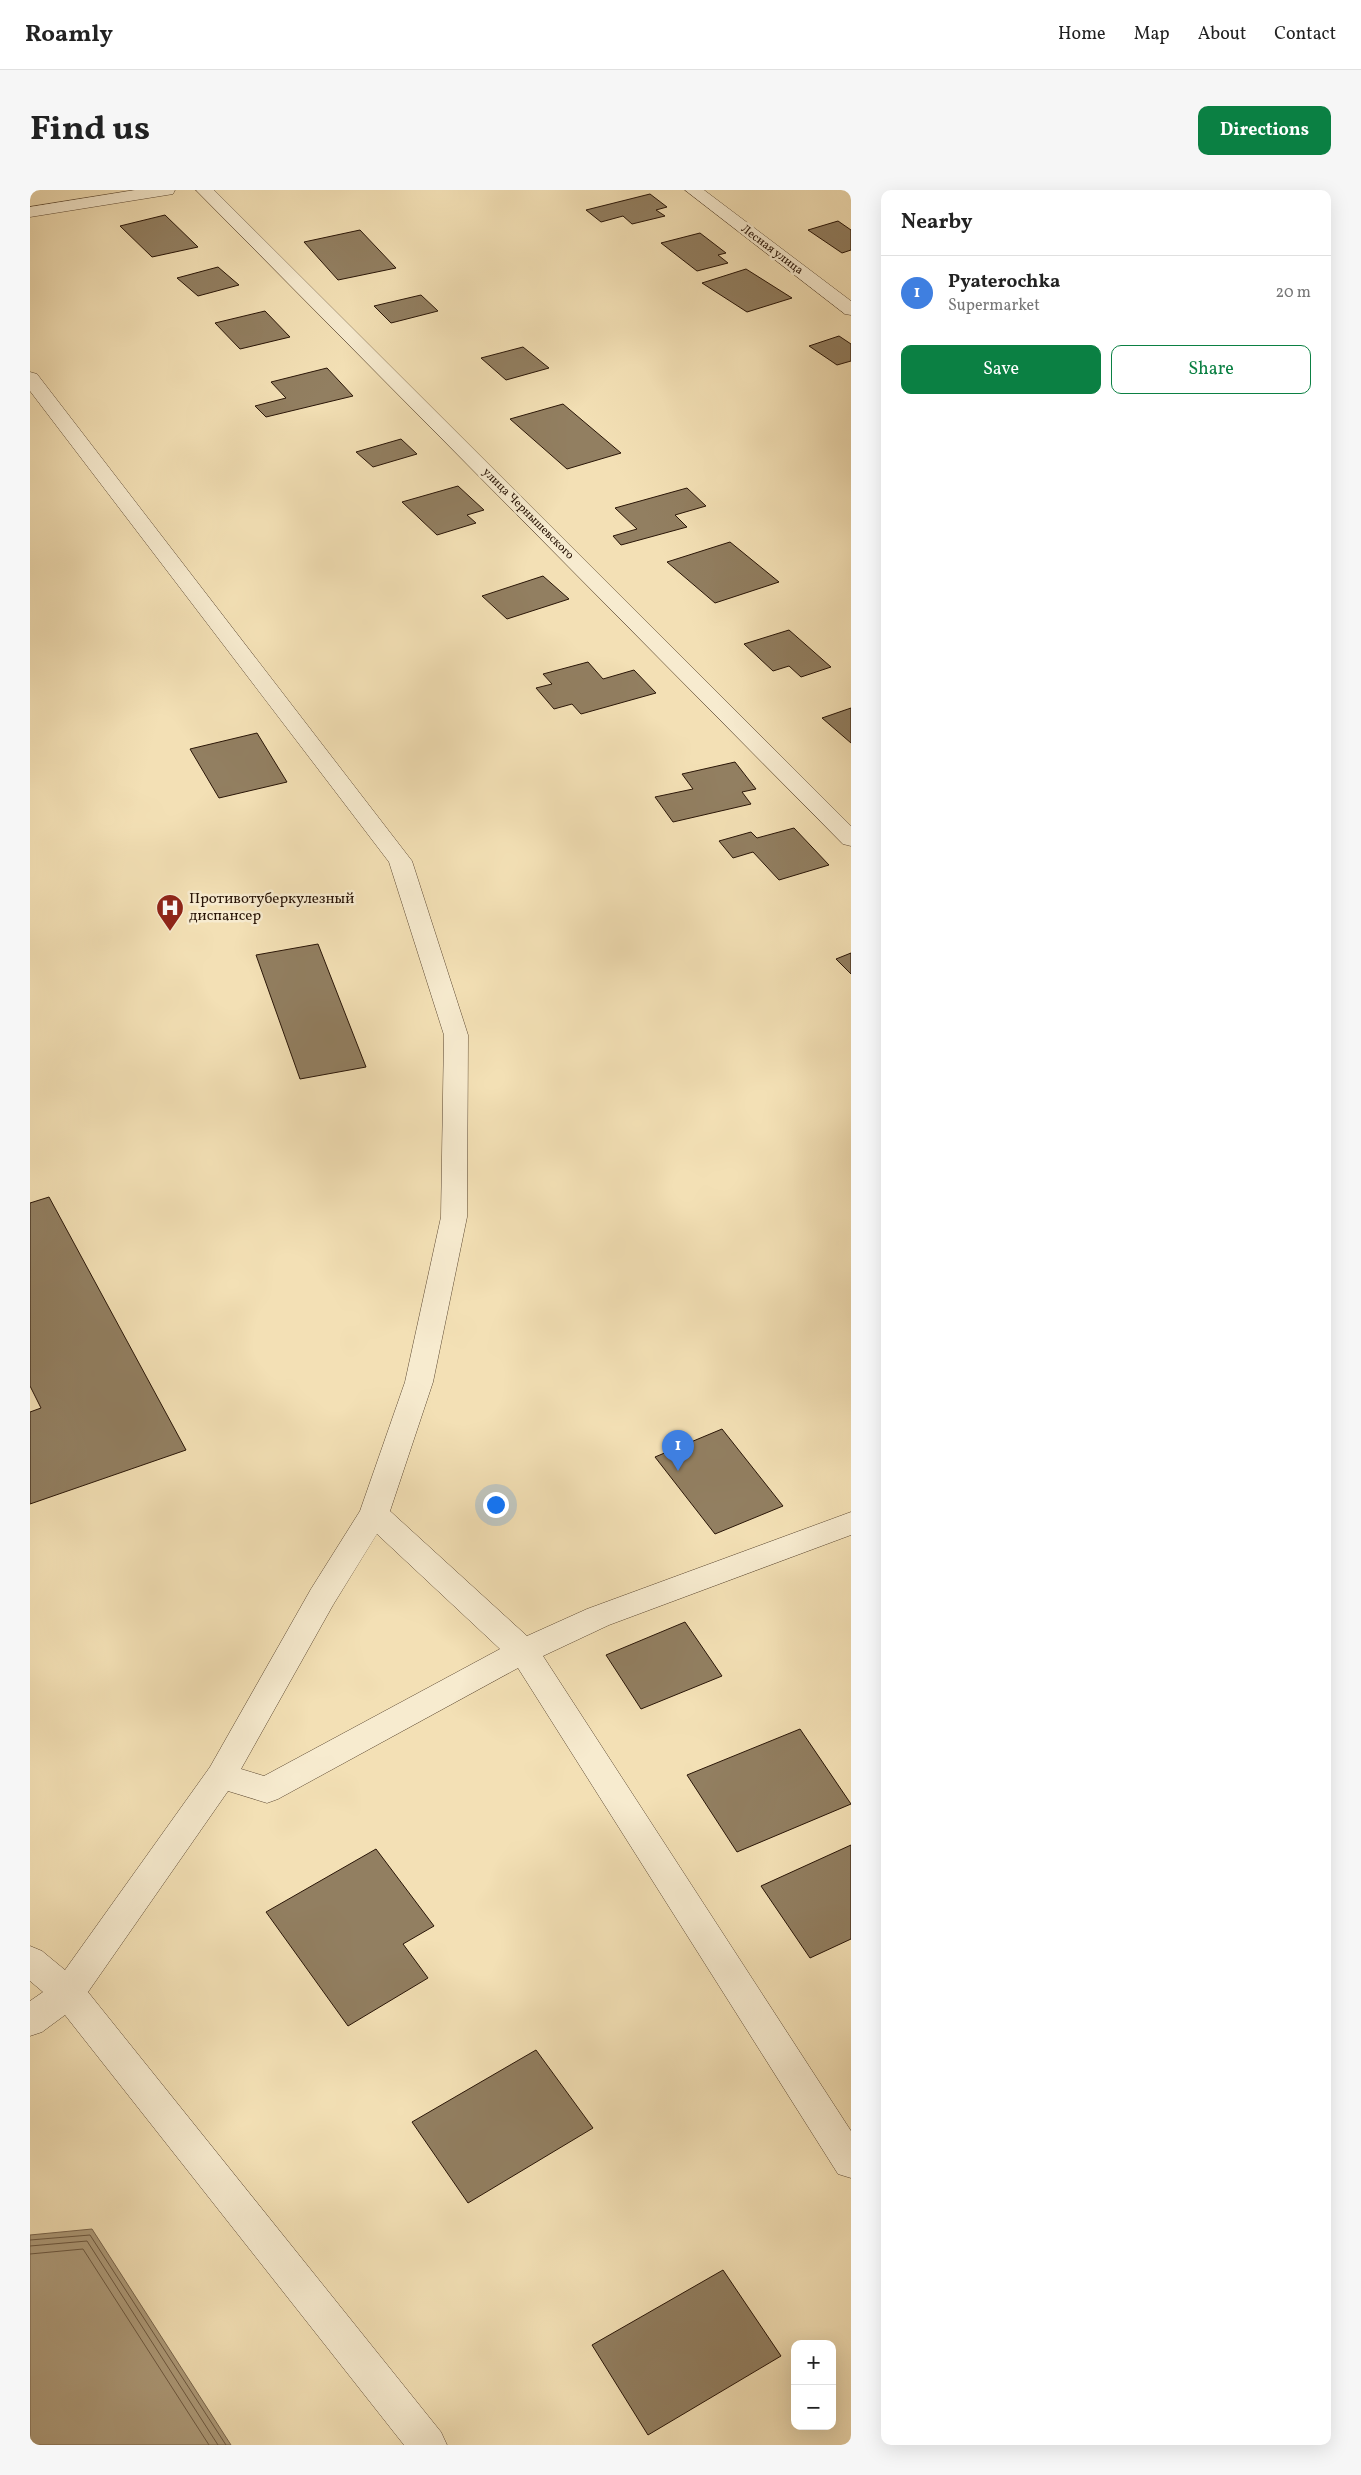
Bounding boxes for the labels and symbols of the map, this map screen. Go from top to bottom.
street label: Лесная улица [738,221,806,279]
street label: улица Чернышевского [479,465,577,563]
place label: Противотуберкулезный диспансер [189,889,354,927]
hospital icon: Противотуберкулезный диспансер [155,893,185,932]
pin: 1 [662,1430,694,1471]
your location [483,1492,509,1518]

